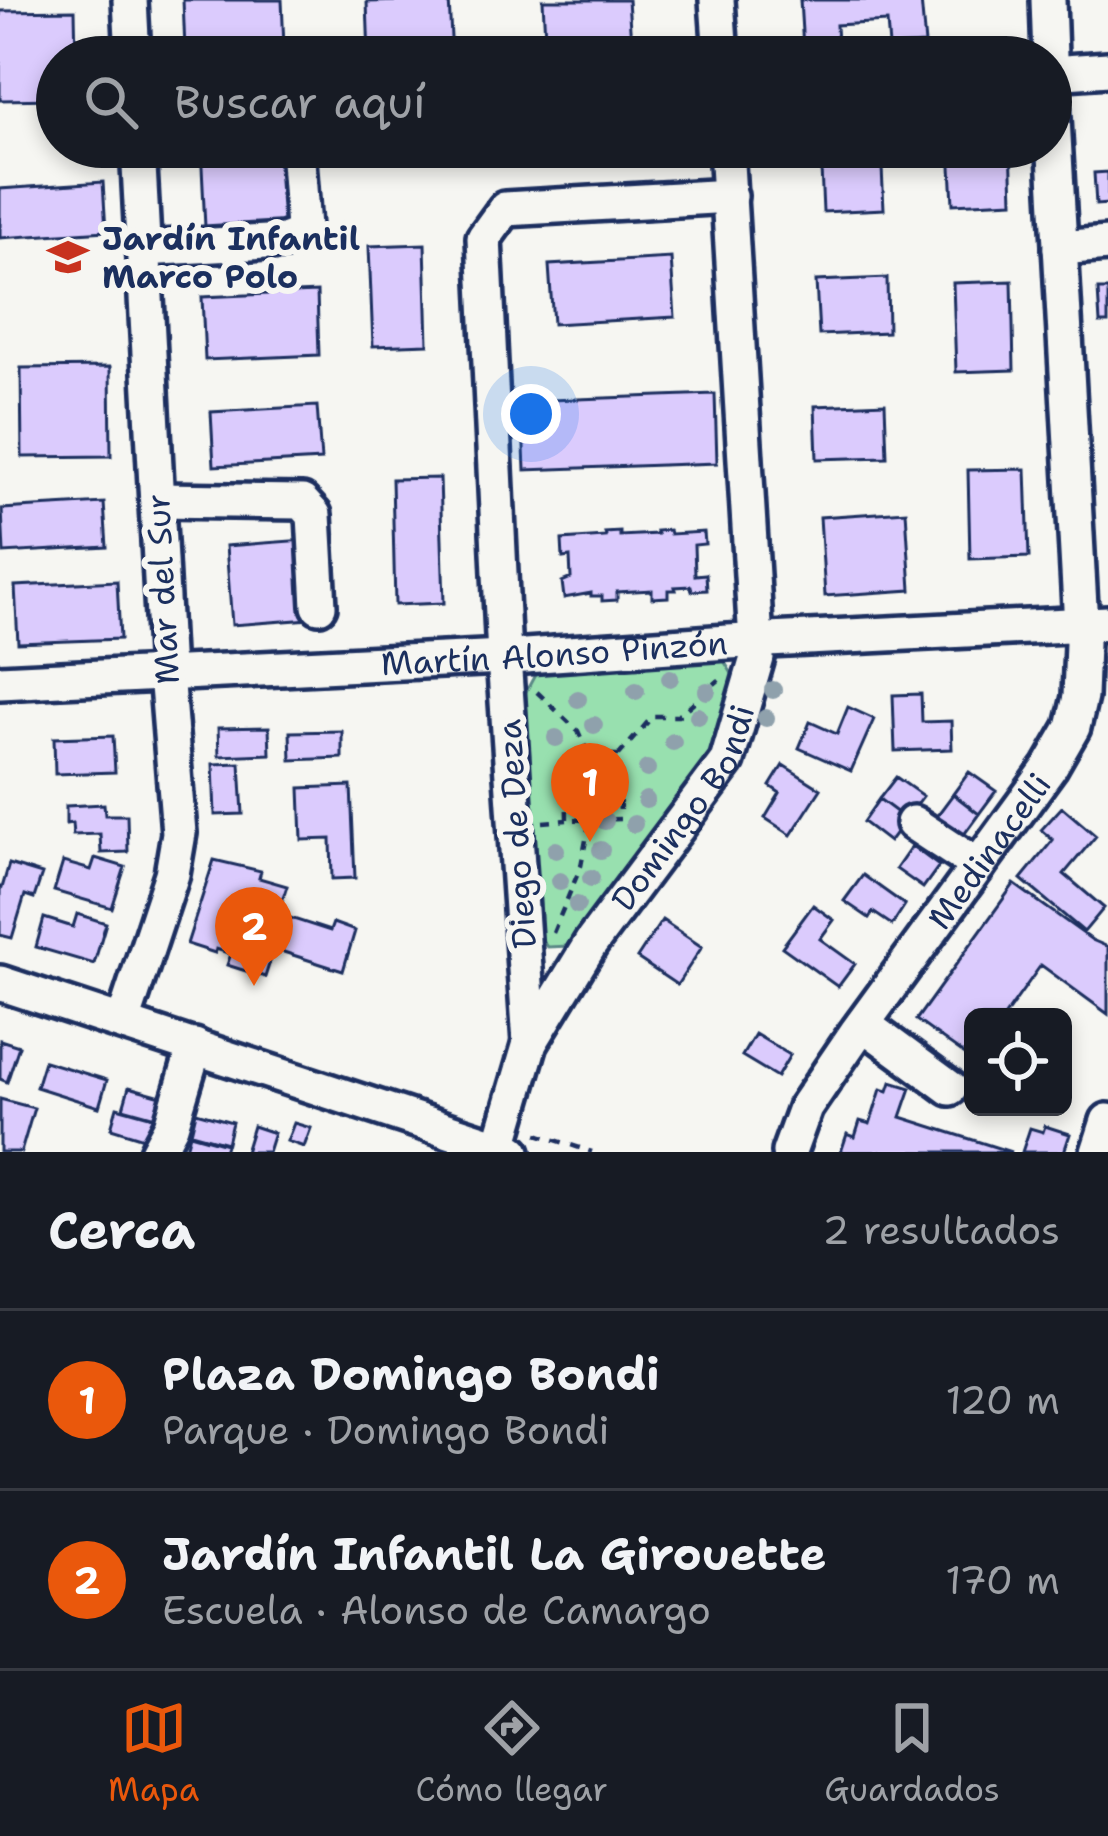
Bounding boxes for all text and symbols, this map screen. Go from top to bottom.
search box [36,36,1072,168]
icon: search [78,69,144,135]
text: Buscar aquí [174,72,426,132]
place label: Jardín Infantil Marco Polo [102,216,360,299]
school or university icon: Jardín Infantil Marco Polo [45,234,91,280]
your location [501,384,561,444]
street label: Mar del Sur [135,493,190,685]
street label: Martín Alonso Pinzón [380,620,729,686]
street label: Domingo Bondi [601,700,765,920]
street label: Diego de Deza [486,718,547,950]
pin: 1 [551,743,629,842]
street label: Medinacelli [917,764,1061,938]
pin: 2 [215,887,293,986]
map controls [964,1008,1072,1116]
button: locate [964,1008,1072,1116]
text: Cerca [48,1196,195,1264]
text: 2 resultados [822,1204,1060,1256]
text: Plaza Domingo Bondi [162,1344,660,1404]
text: 1 [78,1374,96,1426]
text: 120 m [945,1374,1060,1426]
text: Parque · Domingo Bondi [162,1404,610,1456]
text: Jardín Infantil La Girouette [162,1524,827,1584]
text: 2 [73,1554,101,1606]
text: 170 m [945,1554,1060,1606]
text: Escuela · Alonso de Camargo [162,1584,711,1636]
tab: Mapa [108,1695,199,1812]
tab: Cómo llegar [416,1695,608,1812]
tab: Guardados [824,1695,1000,1812]

